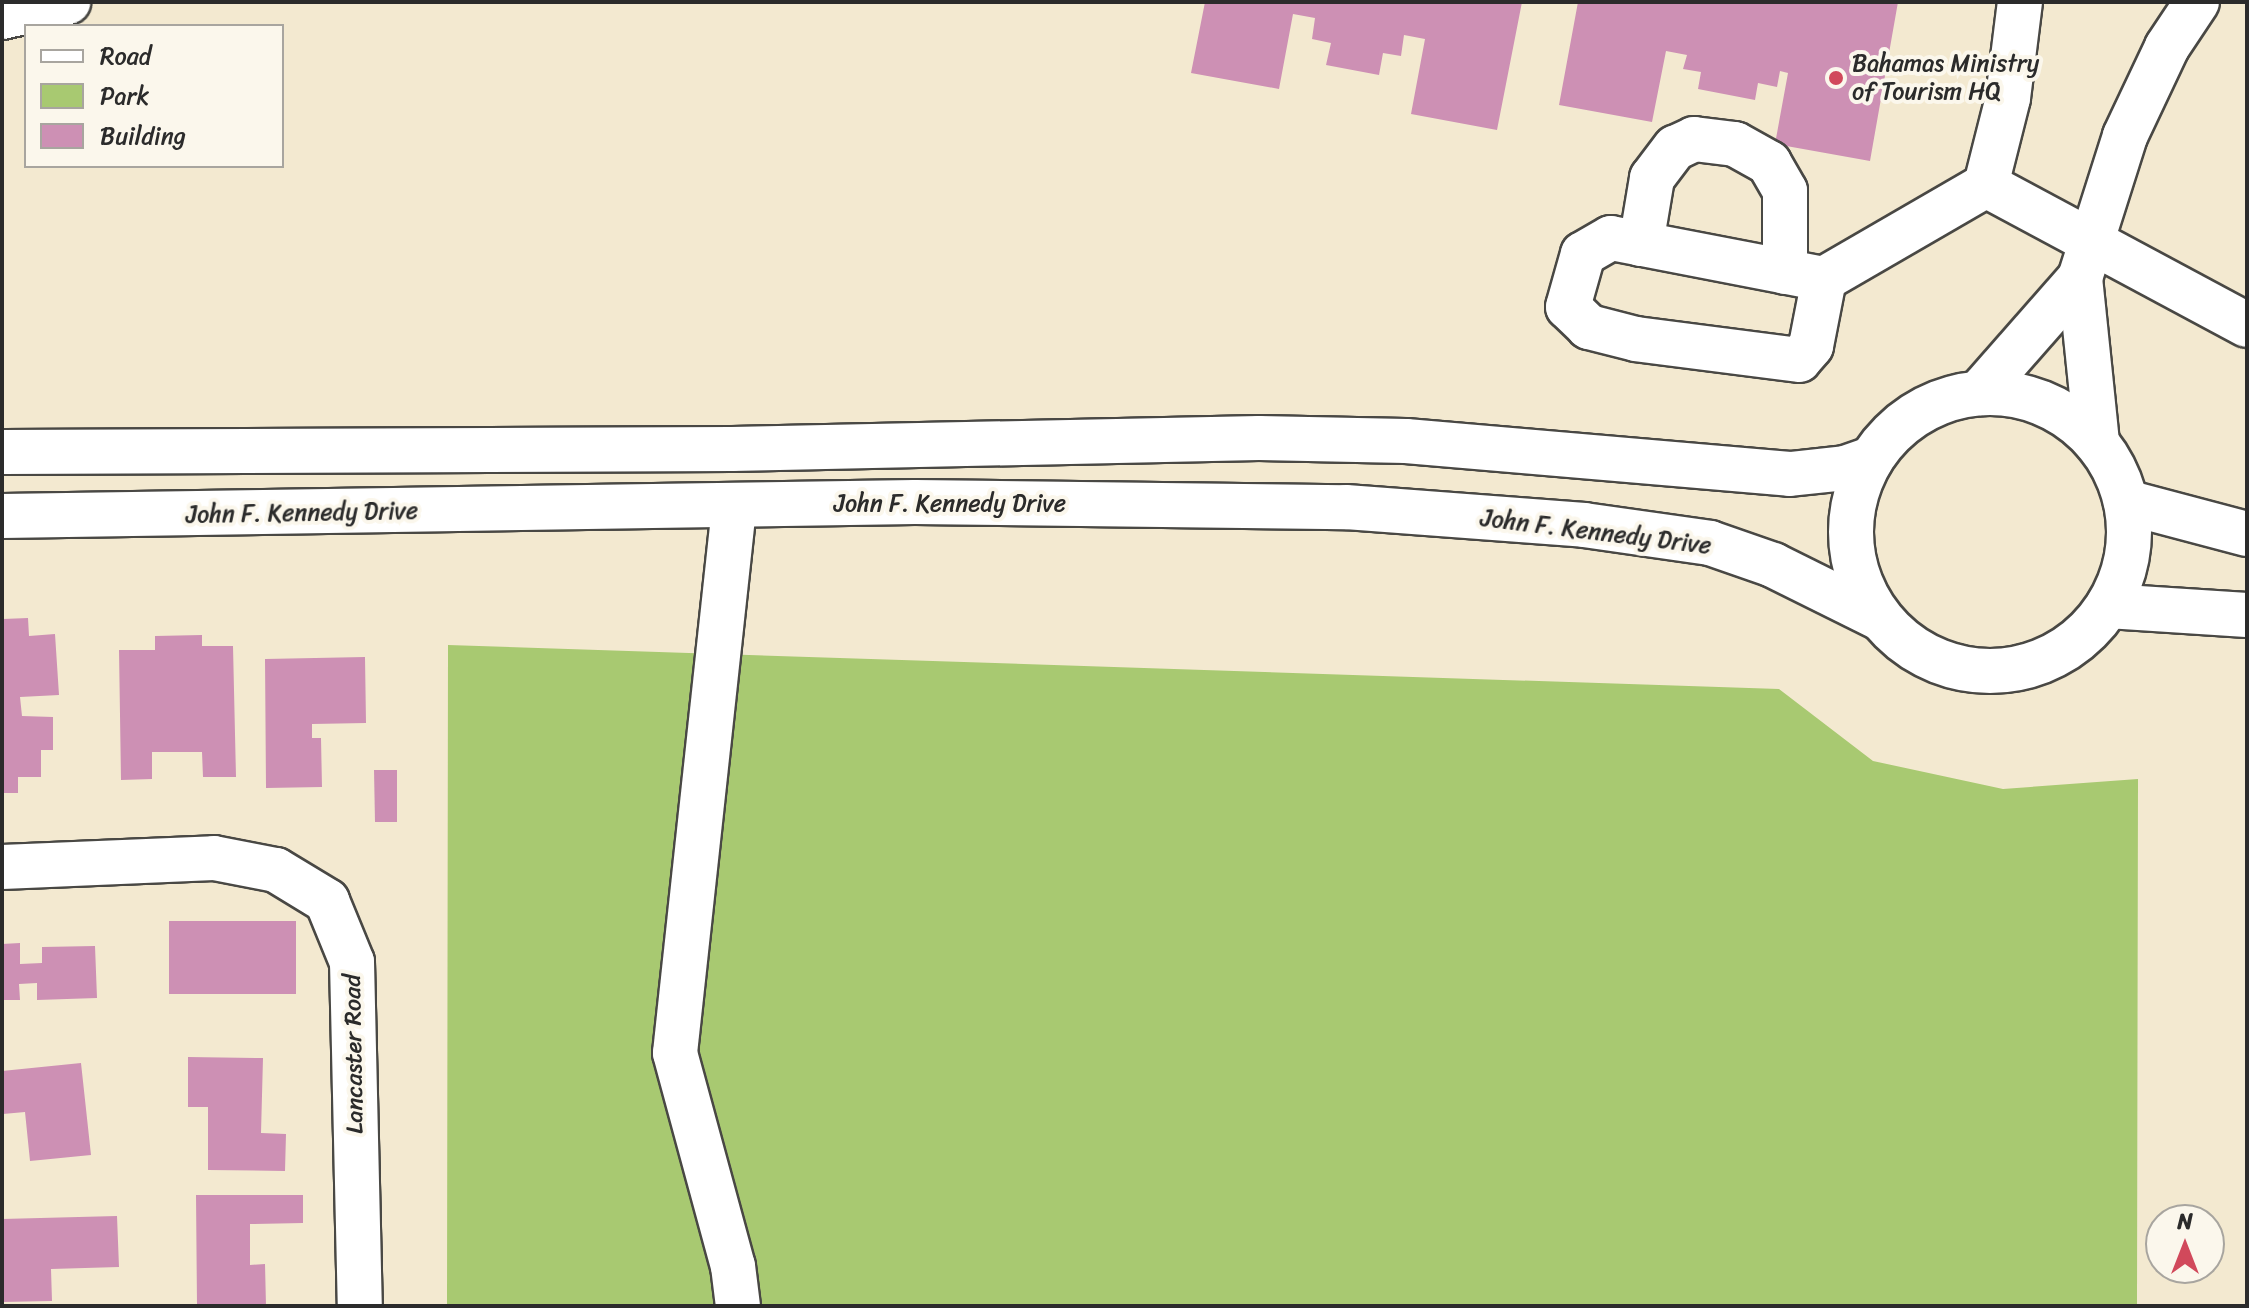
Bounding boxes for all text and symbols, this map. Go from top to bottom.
legend [24,24,284,168]
text: Road [100,35,151,77]
place label: Bahamas Ministry of Tourism HQ [1852,50,2039,106]
marker: Bahamas Ministry of Tourism HQ [1827,69,1845,87]
text: Park [100,75,149,117]
text: Building [100,115,186,157]
street label: John F. Kennedy Drive [835,490,1065,518]
street label: John F. Kennedy Drive [187,497,417,529]
street label: John F. Kennedy Drive [1480,504,1712,560]
street label: Lancaster Road [338,974,370,1134]
text: N [2177,1202,2193,1241]
north arrow [2145,1204,2225,1284]

